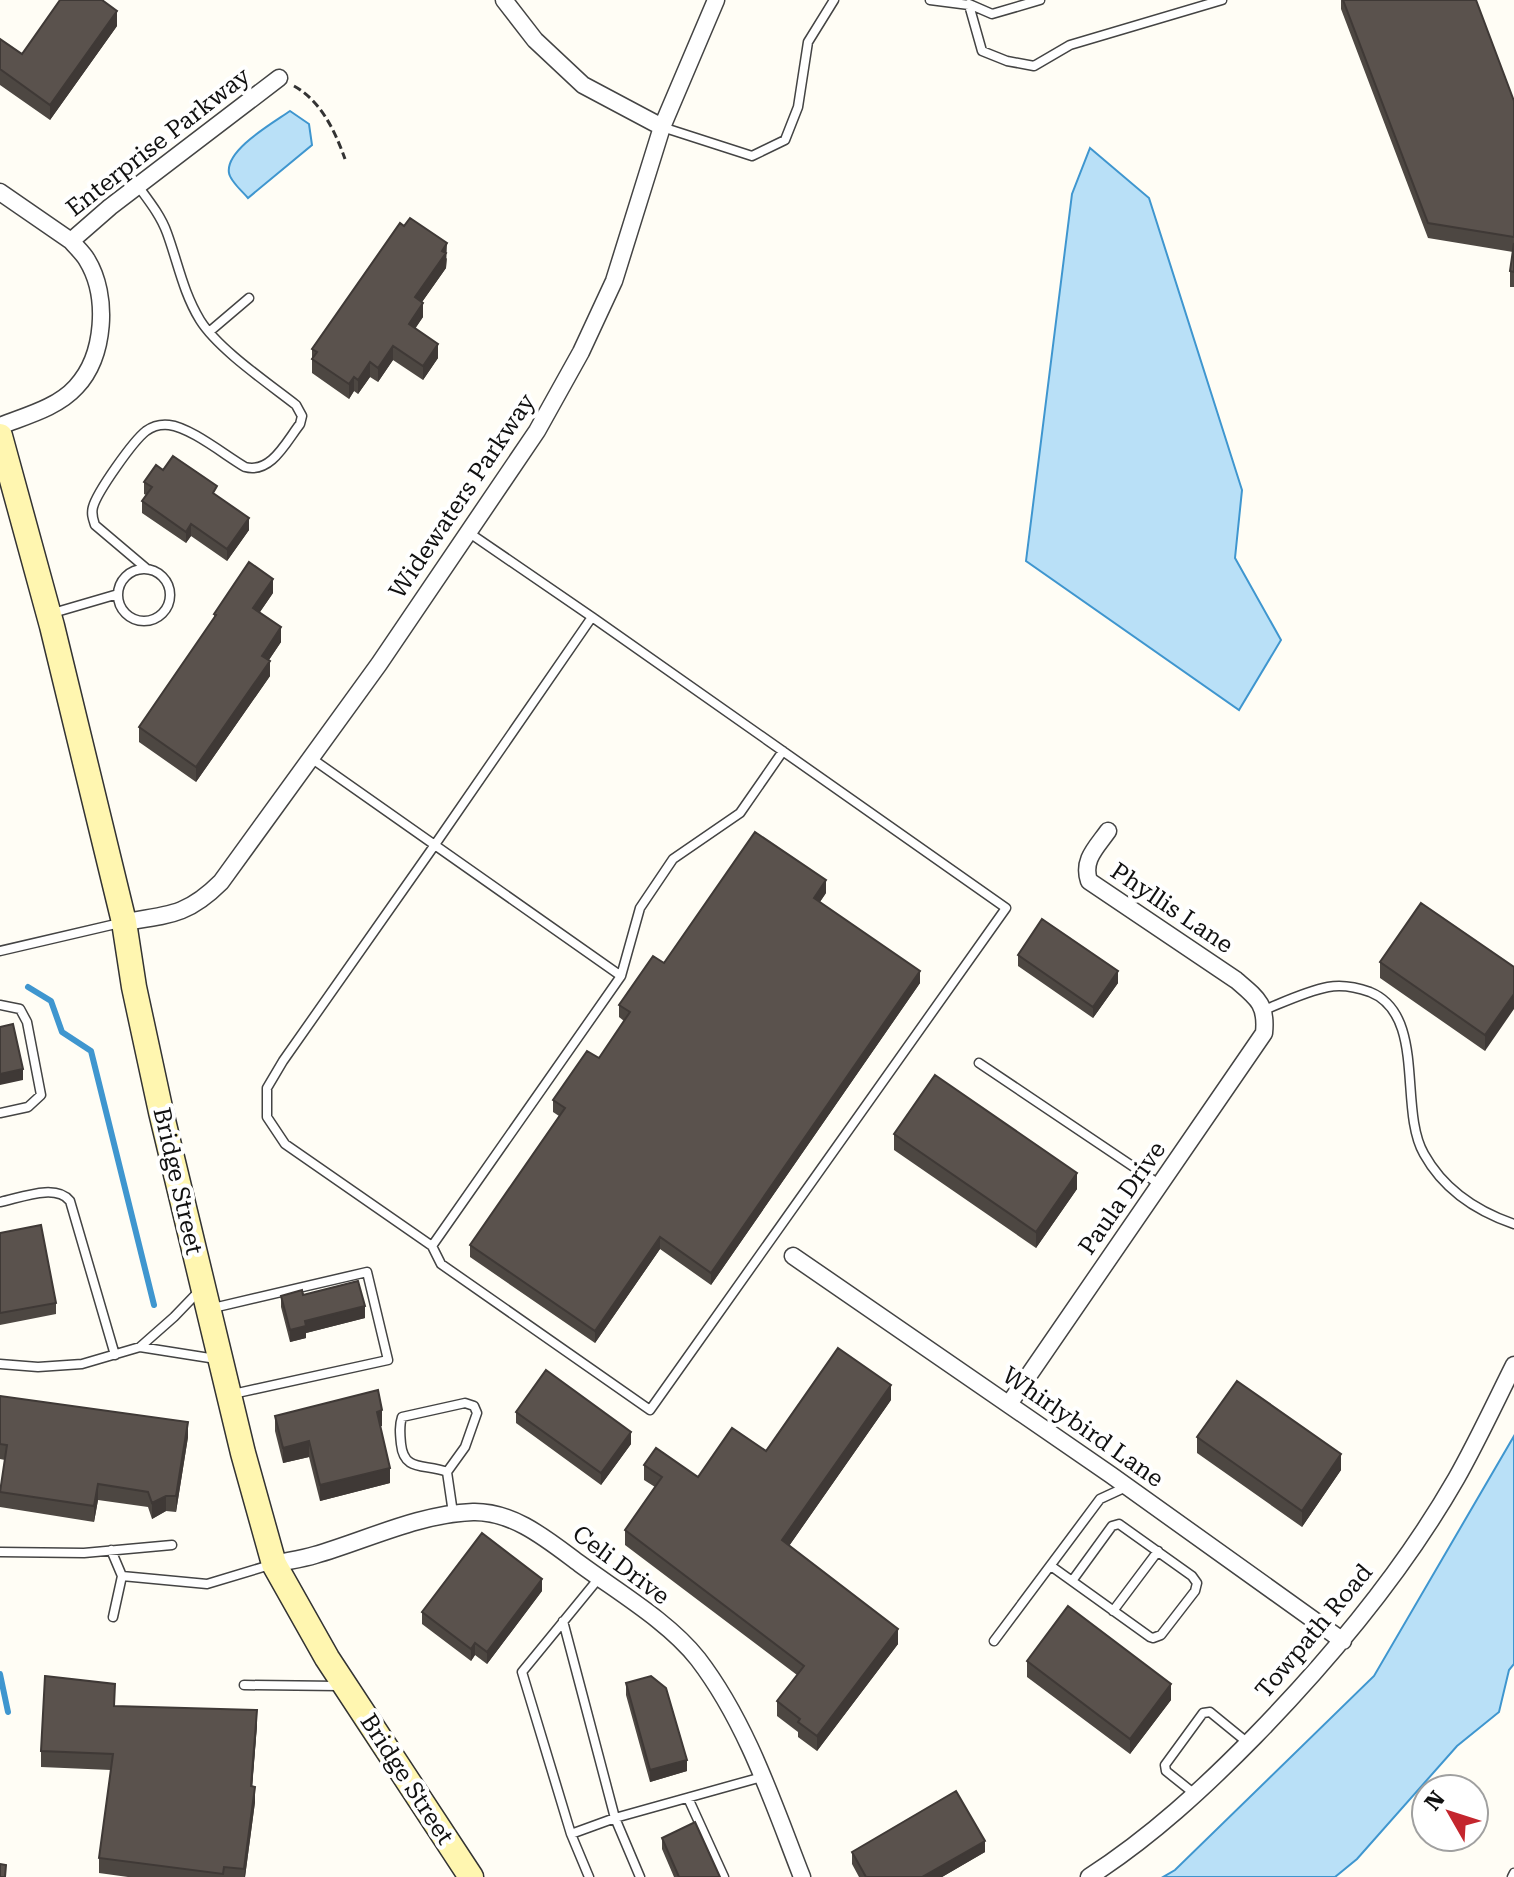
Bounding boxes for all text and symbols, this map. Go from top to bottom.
street label: Enterprise Parkway [61,61,256,222]
street label: Widewaters Parkway [383,388,541,604]
street label: Phyllis Lane [1105,857,1239,959]
street label: Bridge Street [147,1105,209,1257]
street label: Paula Drive [1073,1136,1171,1260]
street label: Whirlybird Lane [997,1361,1169,1493]
street label: Celi Drive [567,1519,675,1611]
street label: Towpath Road [1250,1558,1378,1704]
street label: Bridge Street [354,1708,460,1850]
north arrow [1410,1773,1490,1853]
text: N [1420,1786,1450,1815]

